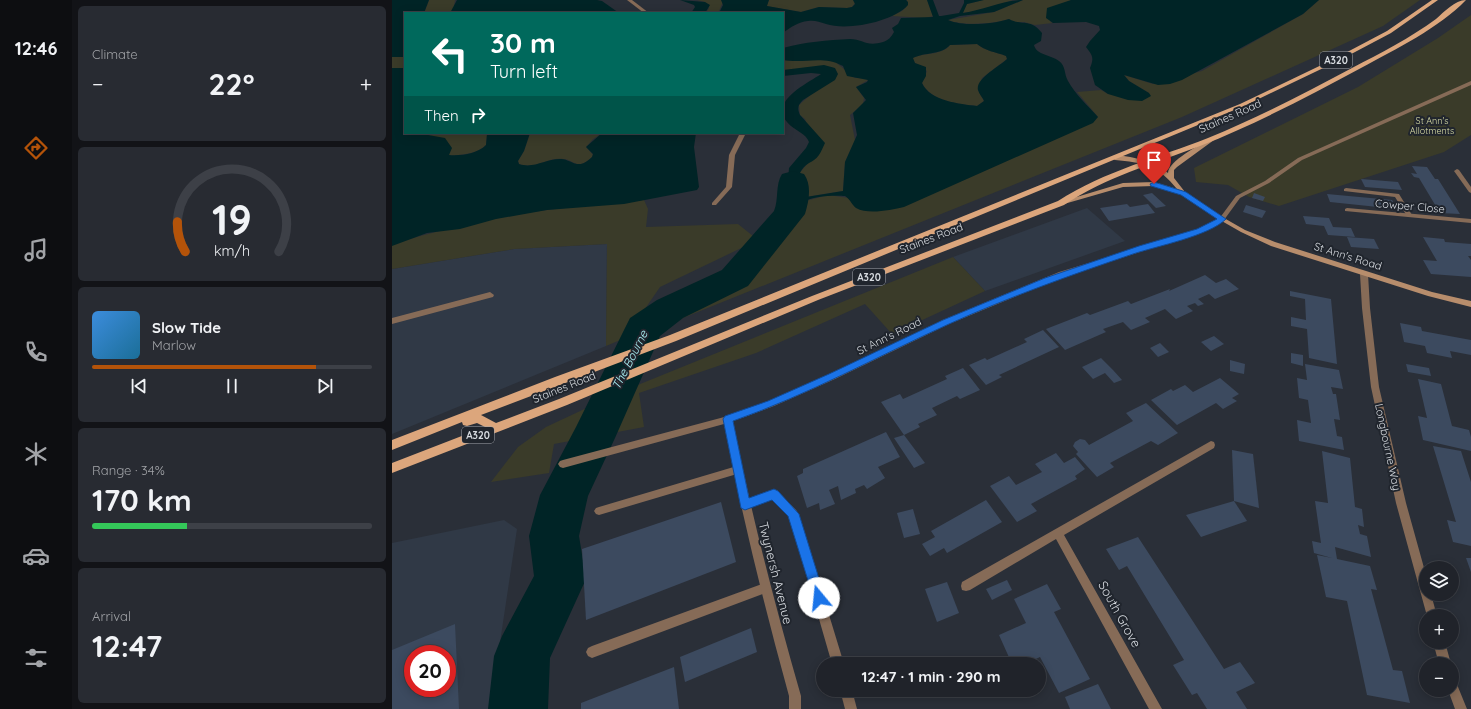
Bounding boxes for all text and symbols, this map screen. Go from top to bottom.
text: 30 m [490,25,556,60]
icon: left [424,28,476,80]
text: 12:46 [15,37,57,60]
text: Climate [92,46,138,62]
road number: A320 [1320,52,1352,68]
text: Turn left [490,60,558,83]
text: 22° [209,65,254,103]
text: − [92,70,103,98]
text: + [360,70,372,98]
street label: Staines Road [1197,96,1263,136]
icon: right [467,104,489,126]
text: Then [424,106,459,125]
park label: St Ann's Allotments [1410,115,1454,136]
icon: directions [22,134,50,162]
pin [1137,143,1171,184]
icon: arrive [1143,149,1165,171]
text: 19 [212,193,252,245]
street label: Cowper Close [1375,196,1445,216]
street label: Staines Road [897,219,965,257]
icon: music [22,236,50,264]
street label: St Ann's Road [1312,239,1384,273]
text: km/h [214,241,250,259]
road number: A320 [853,269,885,285]
street label: St Ann's Road [854,314,924,358]
text: Slow Tide [152,318,221,337]
water label: The Bourne [608,327,651,392]
text: Marlow [152,337,196,353]
icon: phone [22,338,50,366]
street label: Staines Road [530,368,598,406]
icon: previous [128,375,150,397]
icon: pause [221,375,243,397]
icon: next [314,375,336,397]
street label: Longbourne Way [1372,402,1404,492]
road number: A320 [462,427,494,443]
icon: climate [22,440,50,468]
text: Range · 34% [92,462,165,478]
text: 170 km [92,481,192,519]
street label: Twynersh Avenue [756,520,796,626]
icon: car [22,542,50,570]
map controls [1419,561,1459,697]
button: layers [1419,561,1459,601]
position arrow [798,577,840,619]
street label: South Grove [1095,578,1145,650]
text: Arrival [92,608,131,624]
button: + [1419,609,1459,649]
text: 12:47 [92,627,162,665]
icon: filters [22,644,50,672]
speed limit sign: 20 [404,645,456,697]
button: − [1419,657,1459,697]
text: 12:47 · 1 min · 290 m [861,667,1001,686]

